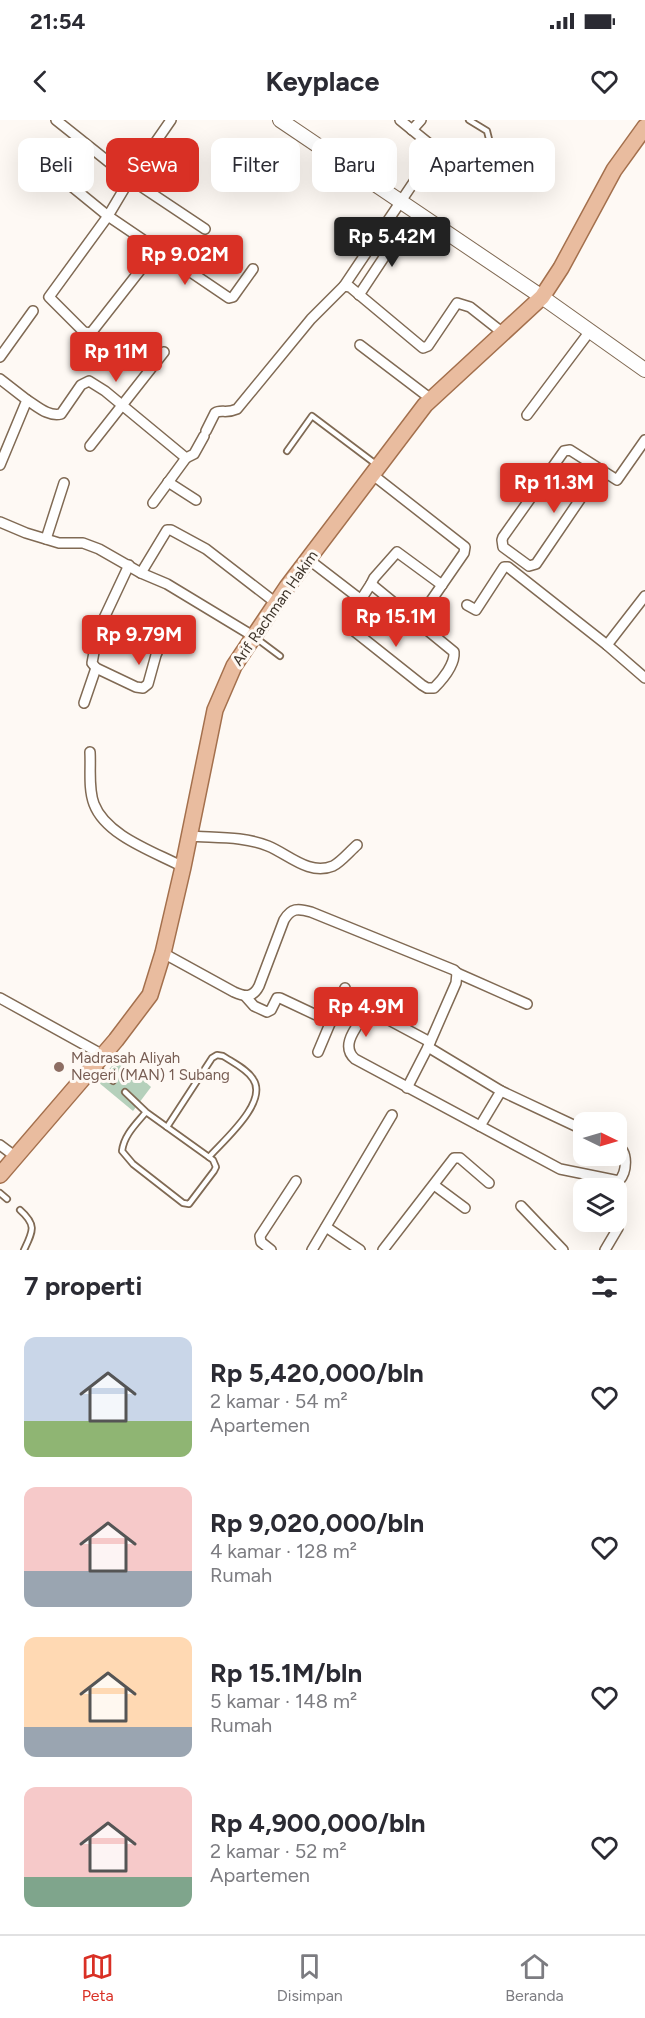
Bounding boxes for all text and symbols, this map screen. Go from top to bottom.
text: 21:54 [30,8,85,35]
icon: back [24,65,57,98]
text: Keyplace [265,65,380,98]
icon: heart [588,65,621,98]
chip: Beli [18,138,94,192]
chip: Sewa [106,138,199,192]
chip: Filter [211,138,300,192]
chip: Baru [312,138,397,192]
chip: Apartemen [409,138,555,192]
pin: Rp 5.42M [330,217,454,268]
text: Rp 5.42M [348,224,436,248]
pin: Rp 9.02M [123,235,247,286]
text: Rp 9.02M [141,242,229,266]
pin: Rp 11M [67,332,165,383]
text: Rp 11M [84,339,148,363]
pin: Rp 11.3M [492,463,616,514]
text: Rp 11.3M [514,470,594,494]
street label: Arif Rachman Hakim [229,547,321,669]
pin: Rp 15.1M [334,597,458,648]
text: Rp 15.1M [356,604,436,628]
pin: Rp 9.79M [77,615,201,666]
text: Rp 9.79M [96,622,182,646]
pin: Rp 4.9M [311,987,421,1038]
text: Rp 4.9M [328,994,404,1018]
place label: Madrasah Aliyah Negeri (MAN) 1 Subang [71,1049,230,1084]
marker: Madrasah Aliyah Negeri (MAN) 1 Subang [52,1060,66,1074]
north arrow [573,1112,627,1166]
map controls [573,1112,627,1232]
button: layers [573,1178,627,1232]
text: 7 properti [24,1270,142,1302]
icon: filters [588,1270,621,1303]
text: Rp 5,420,000/bln [210,1357,424,1389]
icon: home [72,1361,144,1433]
icon: heart [588,1381,621,1414]
text: 2 kamar · 54 m² [210,1389,348,1413]
text: Apartemen [210,1413,310,1437]
text: Rp 9,020,000/bln [210,1507,424,1539]
icon: home [72,1511,144,1583]
icon: heart [588,1531,621,1564]
text: 4 kamar · 128 m² [210,1539,357,1563]
text: Rumah [210,1563,272,1587]
text: Rp 15.1M/bln [210,1657,362,1689]
icon: home [72,1661,144,1733]
icon: heart [588,1681,621,1714]
text: 5 kamar · 148 m² [210,1689,357,1713]
text: Rumah [210,1713,272,1737]
text: Rp 4,900,000/bln [210,1807,426,1839]
icon: home [72,1811,144,1883]
icon: heart [588,1831,621,1864]
text: 2 kamar · 52 m² [210,1839,347,1863]
text: Apartemen [210,1863,310,1887]
tab: Peta [81,1950,114,2005]
tab: Disimpan [277,1950,343,2005]
tab: Beranda [505,1950,564,2005]

